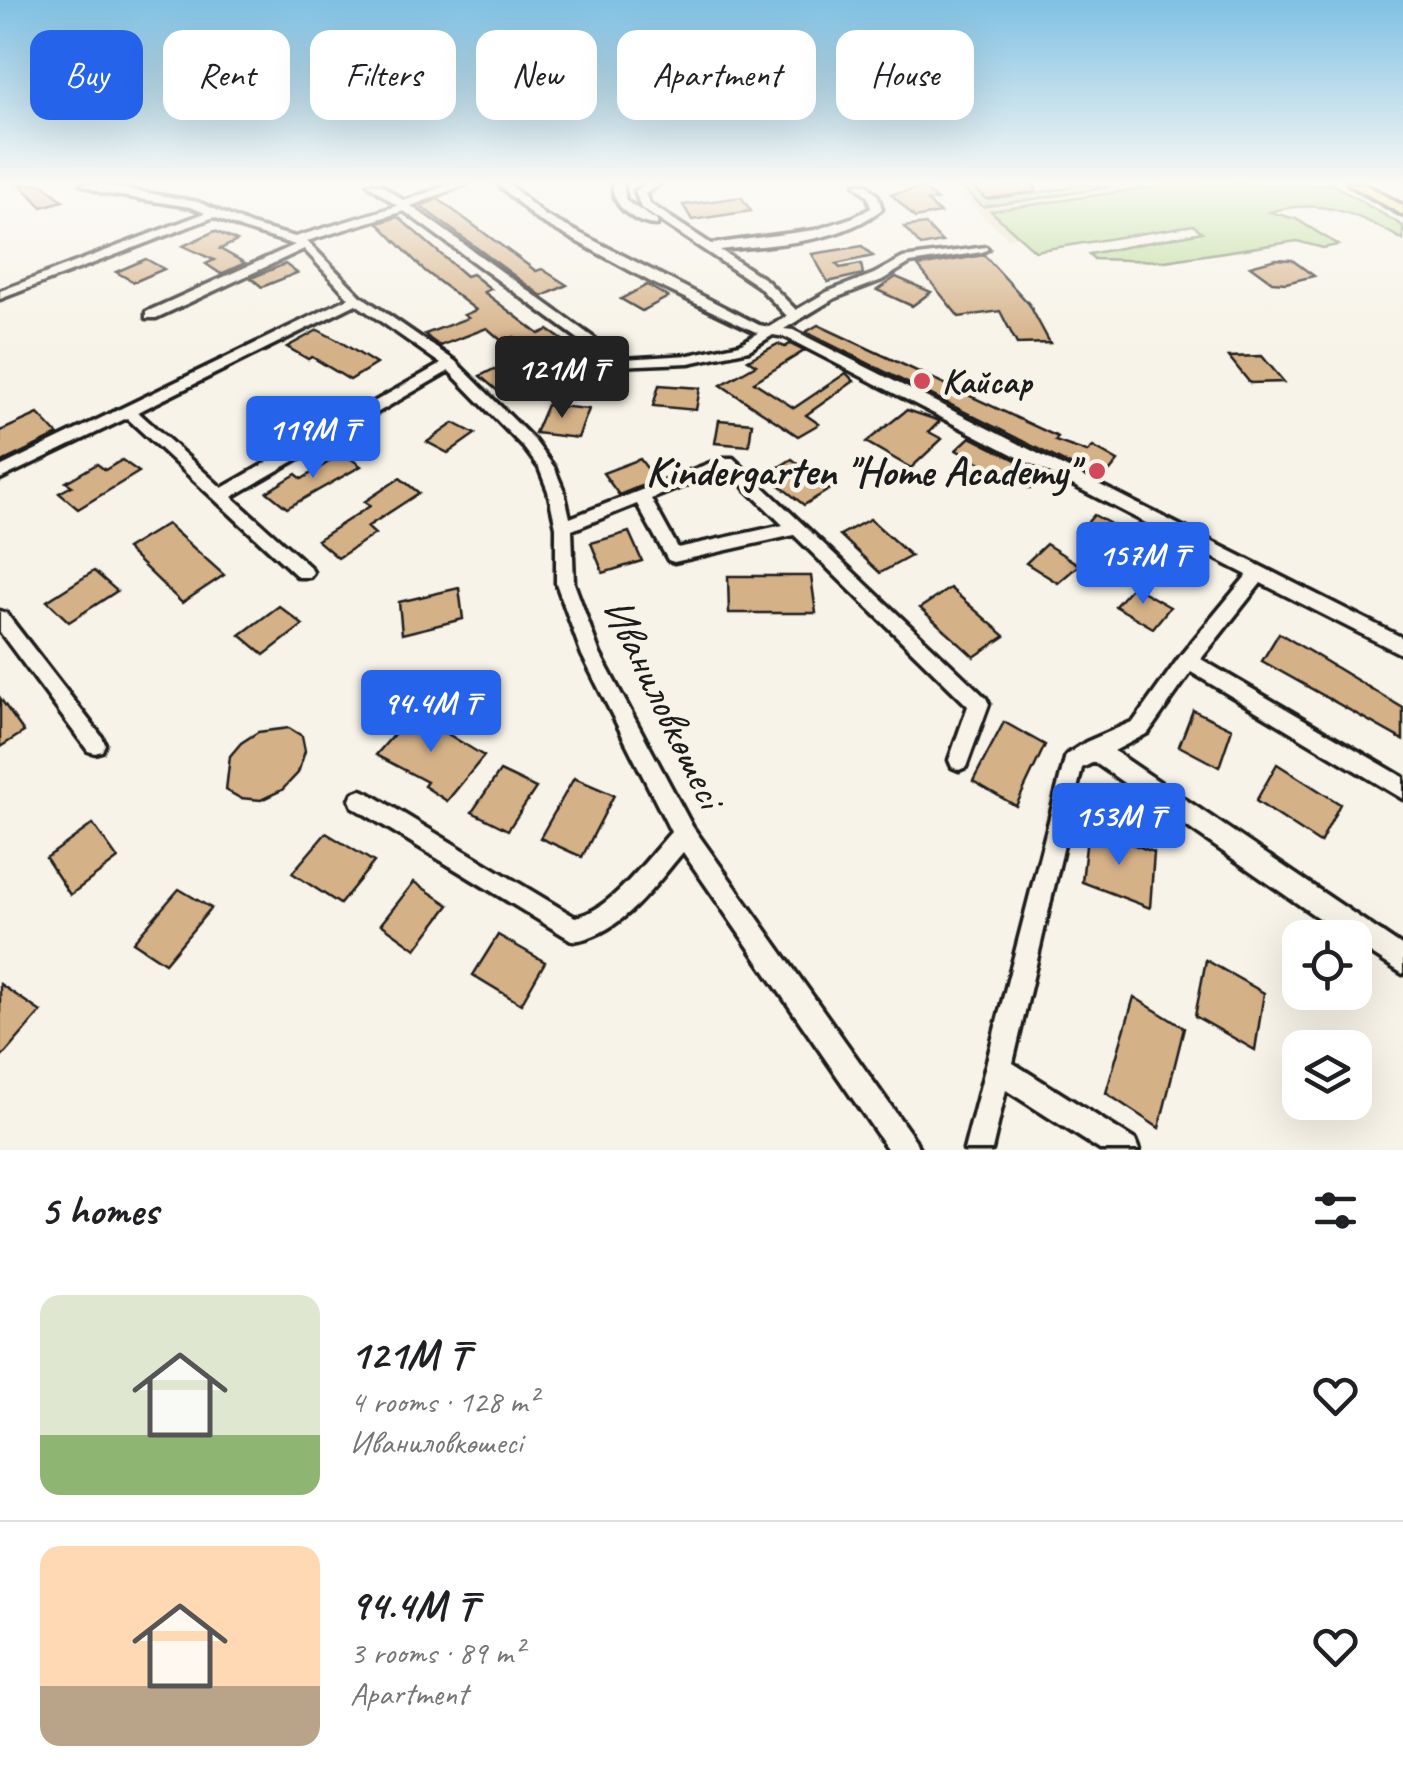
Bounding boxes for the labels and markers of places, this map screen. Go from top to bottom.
pin: 121M ₸ [481,336,643,421]
place label: Кайсар [942,359,1034,404]
marker: Кайсар [911,370,933,392]
pin: 119M ₸ [232,396,394,481]
place label: Kindergarten "Home Academy" [646,445,1086,498]
marker: Kindergarten "Home Academy" [1086,460,1108,482]
pin: 157M ₸ [1062,522,1224,607]
pin: 94.4M ₸ [339,670,523,755]
pin: 153M ₸ [1038,783,1200,868]

